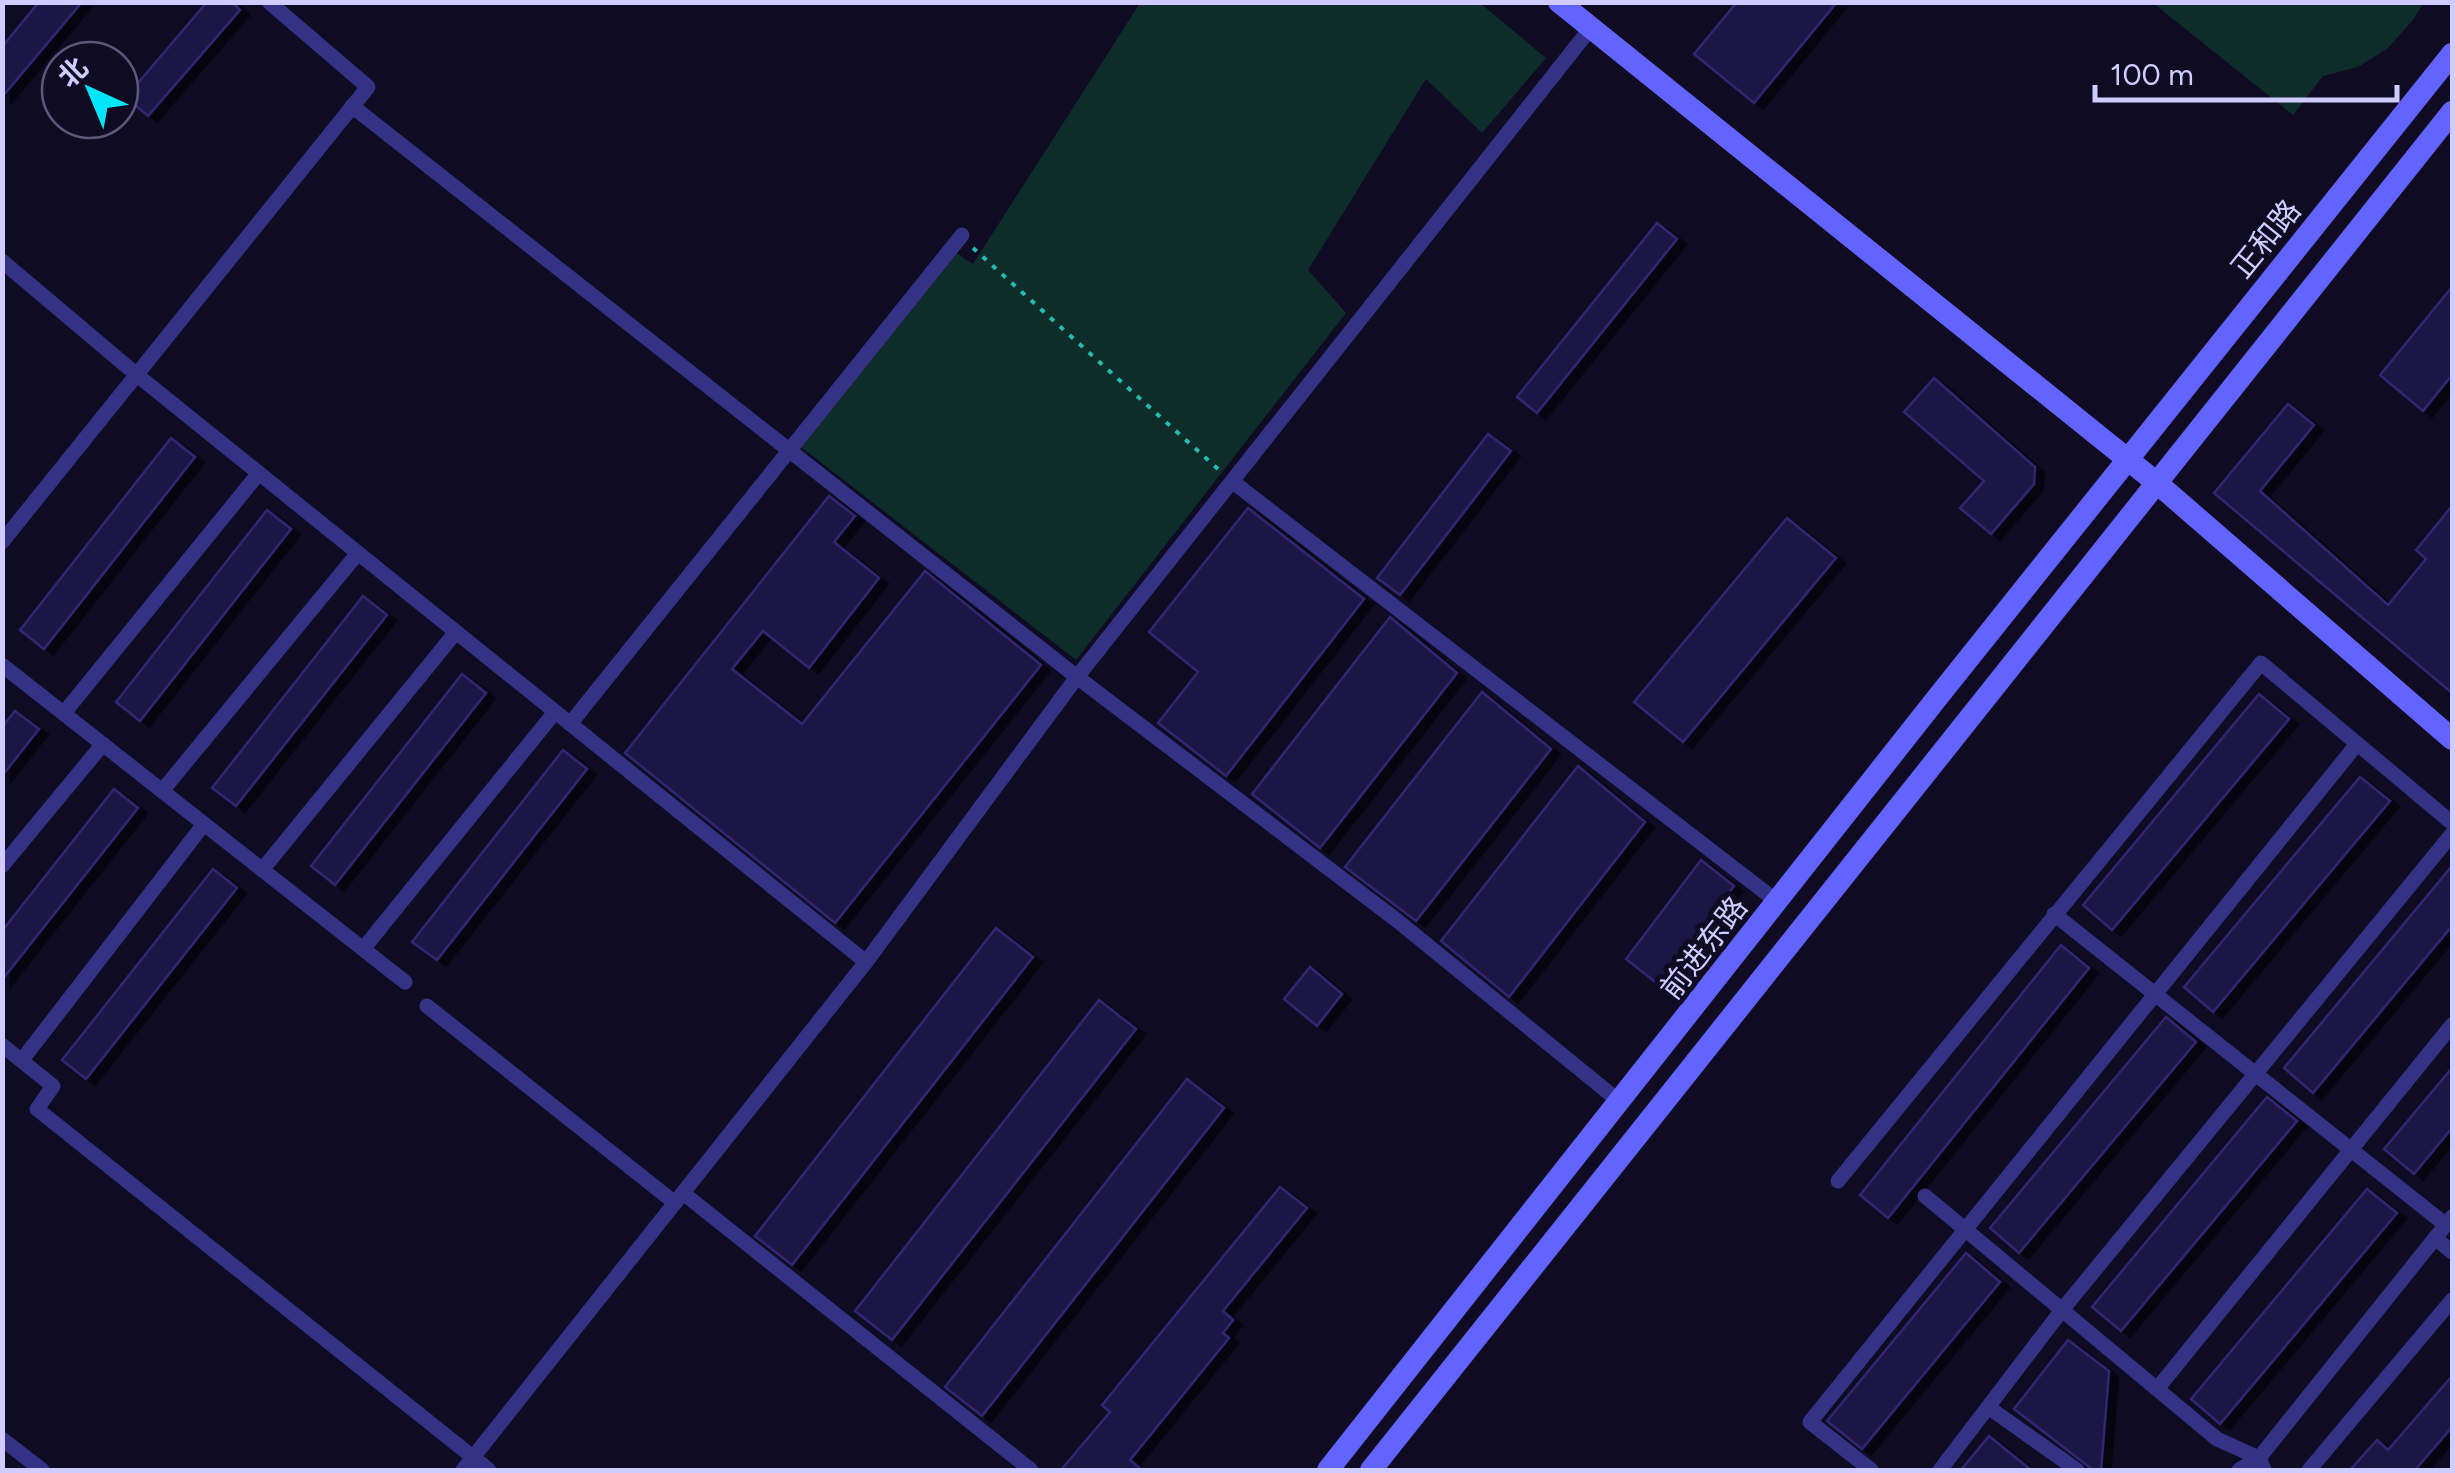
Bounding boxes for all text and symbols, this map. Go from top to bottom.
north arrow [40,40,140,140]
scale bar [2095,40,2398,102]
text: 北 [51,50,95,94]
text: 100 m [2110,56,2194,93]
street label: 正和路 [2223,192,2308,285]
street label: 前进东路 [1652,889,1755,1006]

